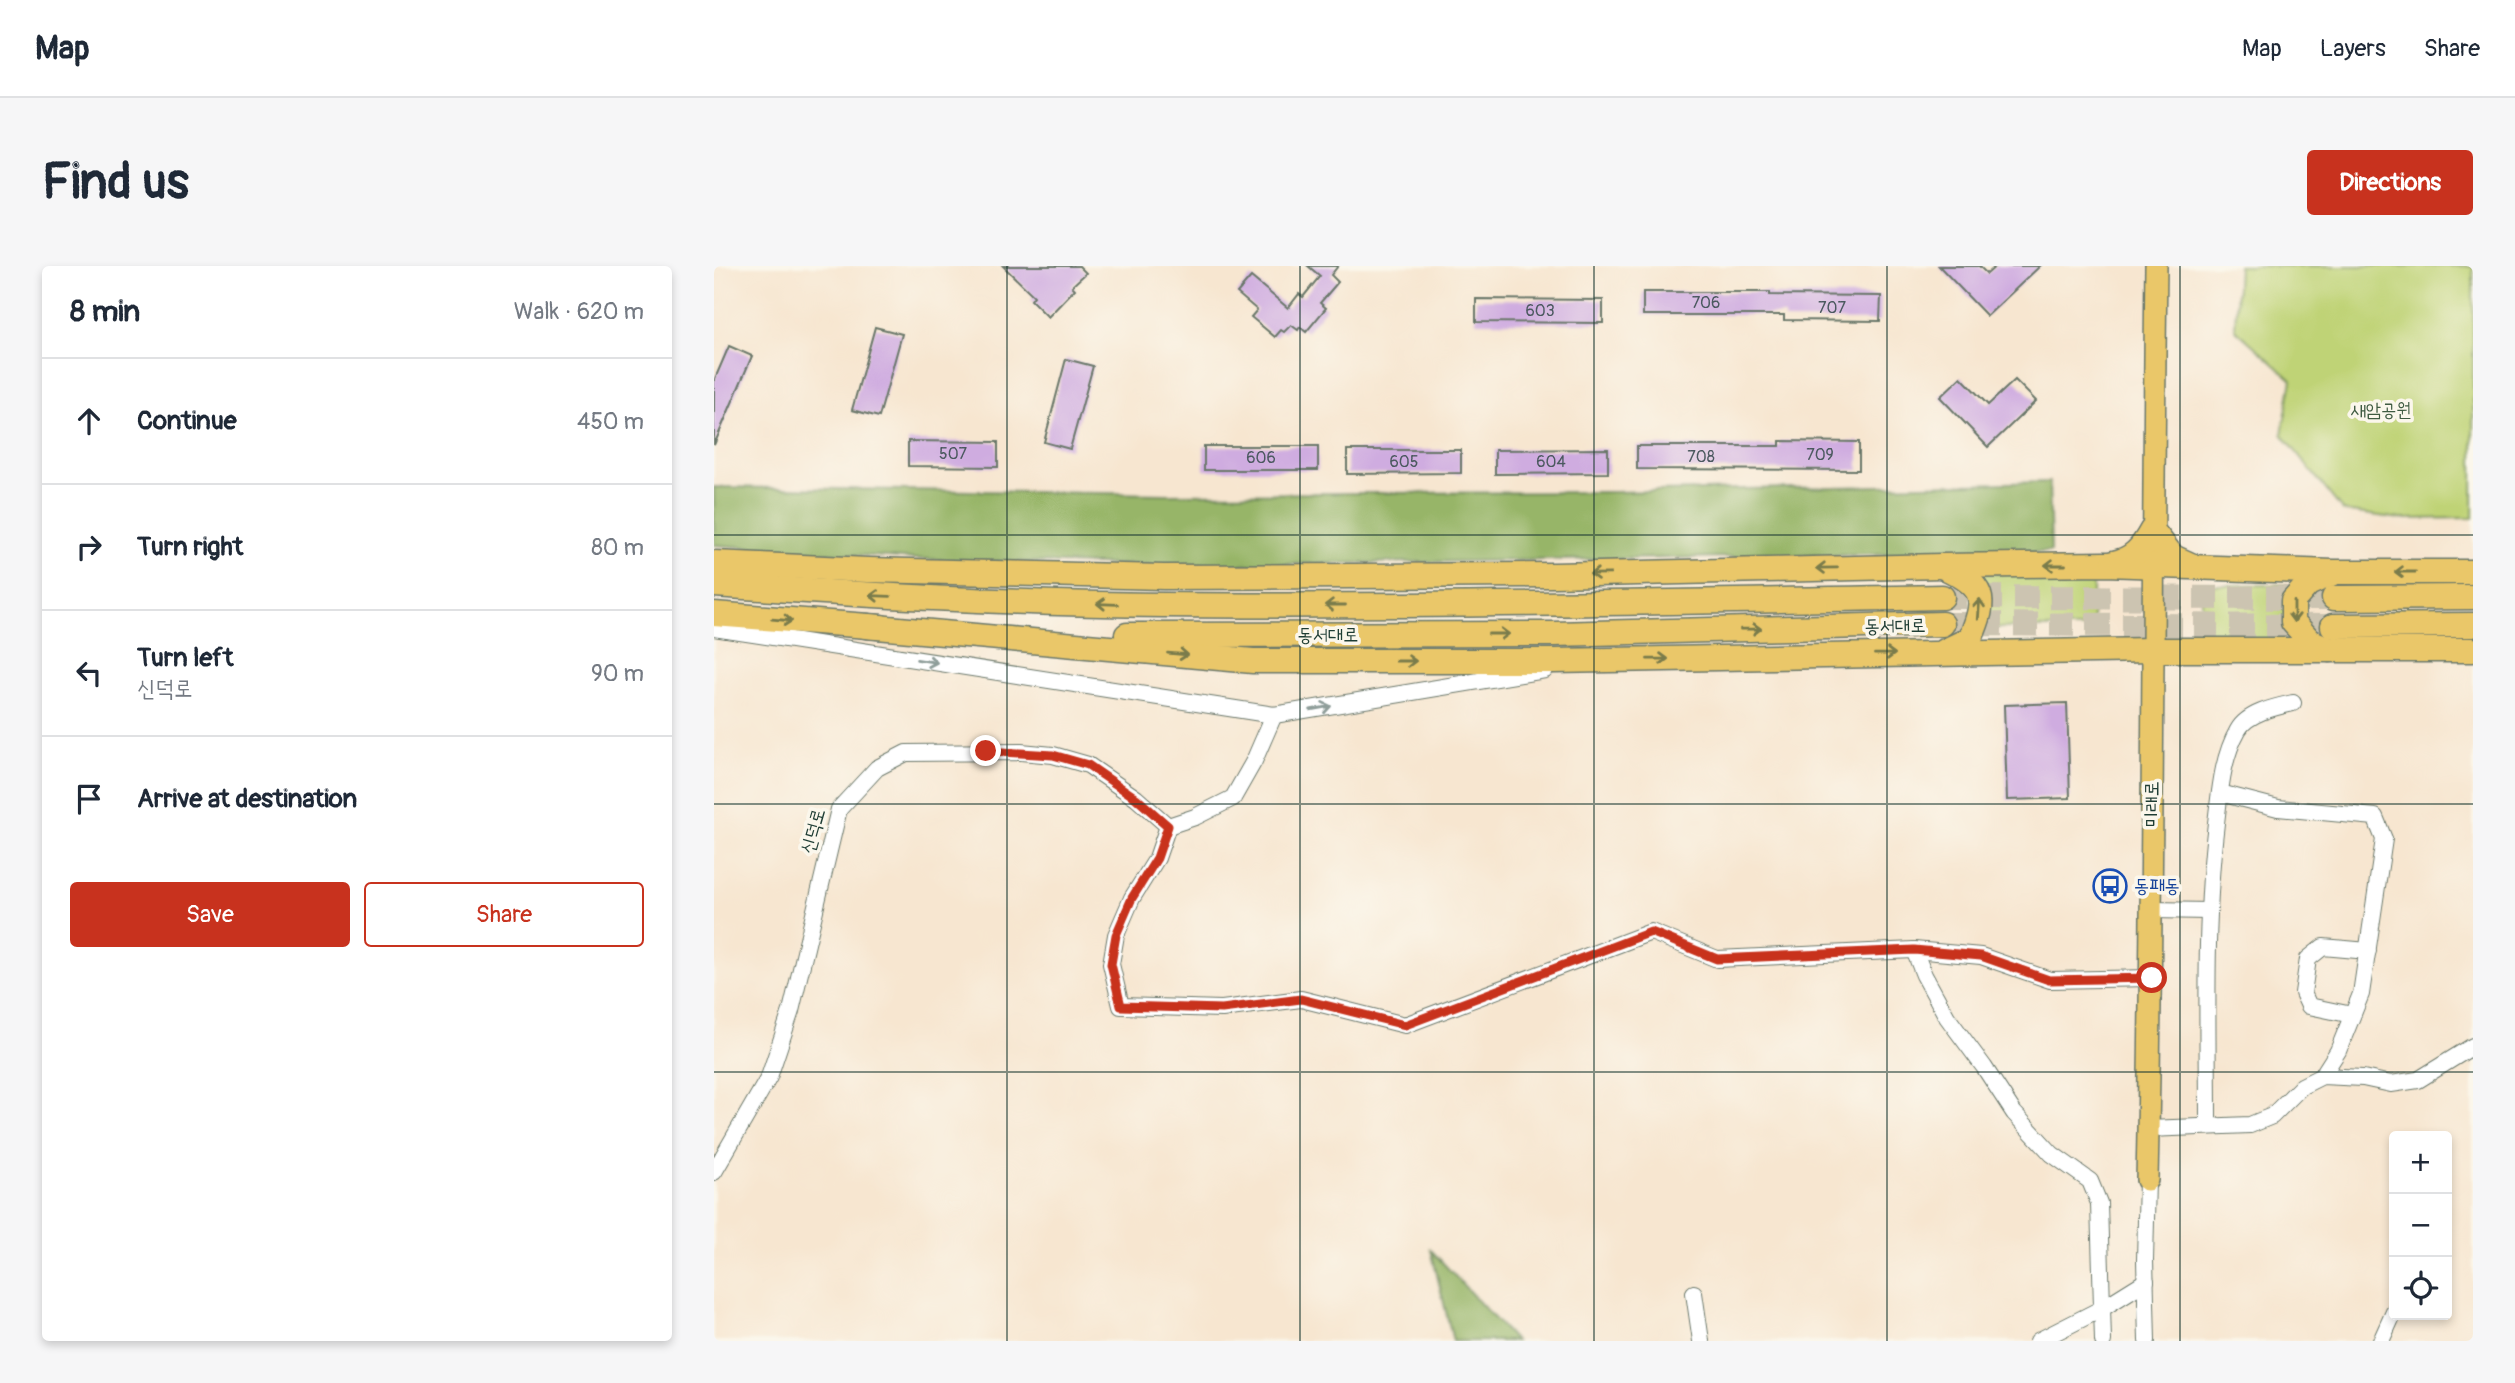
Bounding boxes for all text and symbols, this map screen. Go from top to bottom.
text: Map [35,28,90,69]
text: Map [2242,34,2282,63]
text: Layers [2320,34,2386,63]
text: Share [2424,34,2480,63]
button: Directions [2307,150,2473,215]
text: Find us [42,152,189,213]
text: 8 min [70,293,140,330]
house number: 706 [1692,293,1720,313]
text: Walk · 620 m [514,297,644,326]
house number: 707 [1818,298,1846,318]
house number: 603 [1525,301,1555,321]
park label: 새암공원 [2350,398,2412,422]
icon: ahead [70,402,108,440]
text: Continue [137,405,237,437]
text: 450 m [577,407,644,436]
house number: 507 [939,444,968,464]
house number: 709 [1806,445,1834,465]
house number: 708 [1687,447,1715,467]
house number: 606 [1246,448,1276,468]
house number: 605 [1390,452,1418,472]
house number: 604 [1536,452,1566,472]
icon: right [70,528,108,566]
text: Turn right [137,531,243,563]
text: 80 m [591,533,644,562]
one-way arrow [2044,558,2067,572]
one-way arrow [1816,561,1839,575]
one-way arrow [2394,565,2417,579]
one-way arrow [1589,567,1612,580]
one-way arrow [869,589,892,602]
one-way arrow [1096,597,1119,610]
one-way arrow [1323,598,1346,612]
one-way arrow [1973,598,1986,621]
one-way arrow [2287,600,2301,623]
street label: 동서대로 [1864,613,1926,639]
one-way arrow [770,614,793,627]
one-way arrow [1739,622,1762,636]
street label: 동서대로 [1297,623,1359,647]
one-way arrow [1487,627,1510,641]
text: Turn left [137,642,233,674]
one-way arrow [1873,647,1896,661]
one-way arrow [1167,648,1189,661]
one-way arrow [1646,652,1669,665]
icon: left [70,654,108,692]
one-way arrow [1394,654,1417,668]
one-way arrow [915,655,938,668]
text: 90 m [591,659,644,688]
text: 신덕로 [137,674,193,703]
one-way arrow [1309,701,1332,714]
route end [970,735,1001,766]
icon: arrive [70,780,108,818]
street label: 미래로 [2140,781,2164,827]
text: Arrive at destination [137,783,357,815]
street label: 신덕로 [795,806,831,856]
bus stop icon: 동패동 [2091,867,2129,905]
place label: 동패동 [2134,874,2180,898]
button: Save [70,882,350,947]
button: Share [364,882,644,947]
route start [2136,962,2167,993]
map controls [2389,1131,2452,1320]
button: + [2389,1131,2452,1194]
button: − [2389,1194,2452,1257]
button: locate [2389,1257,2452,1320]

